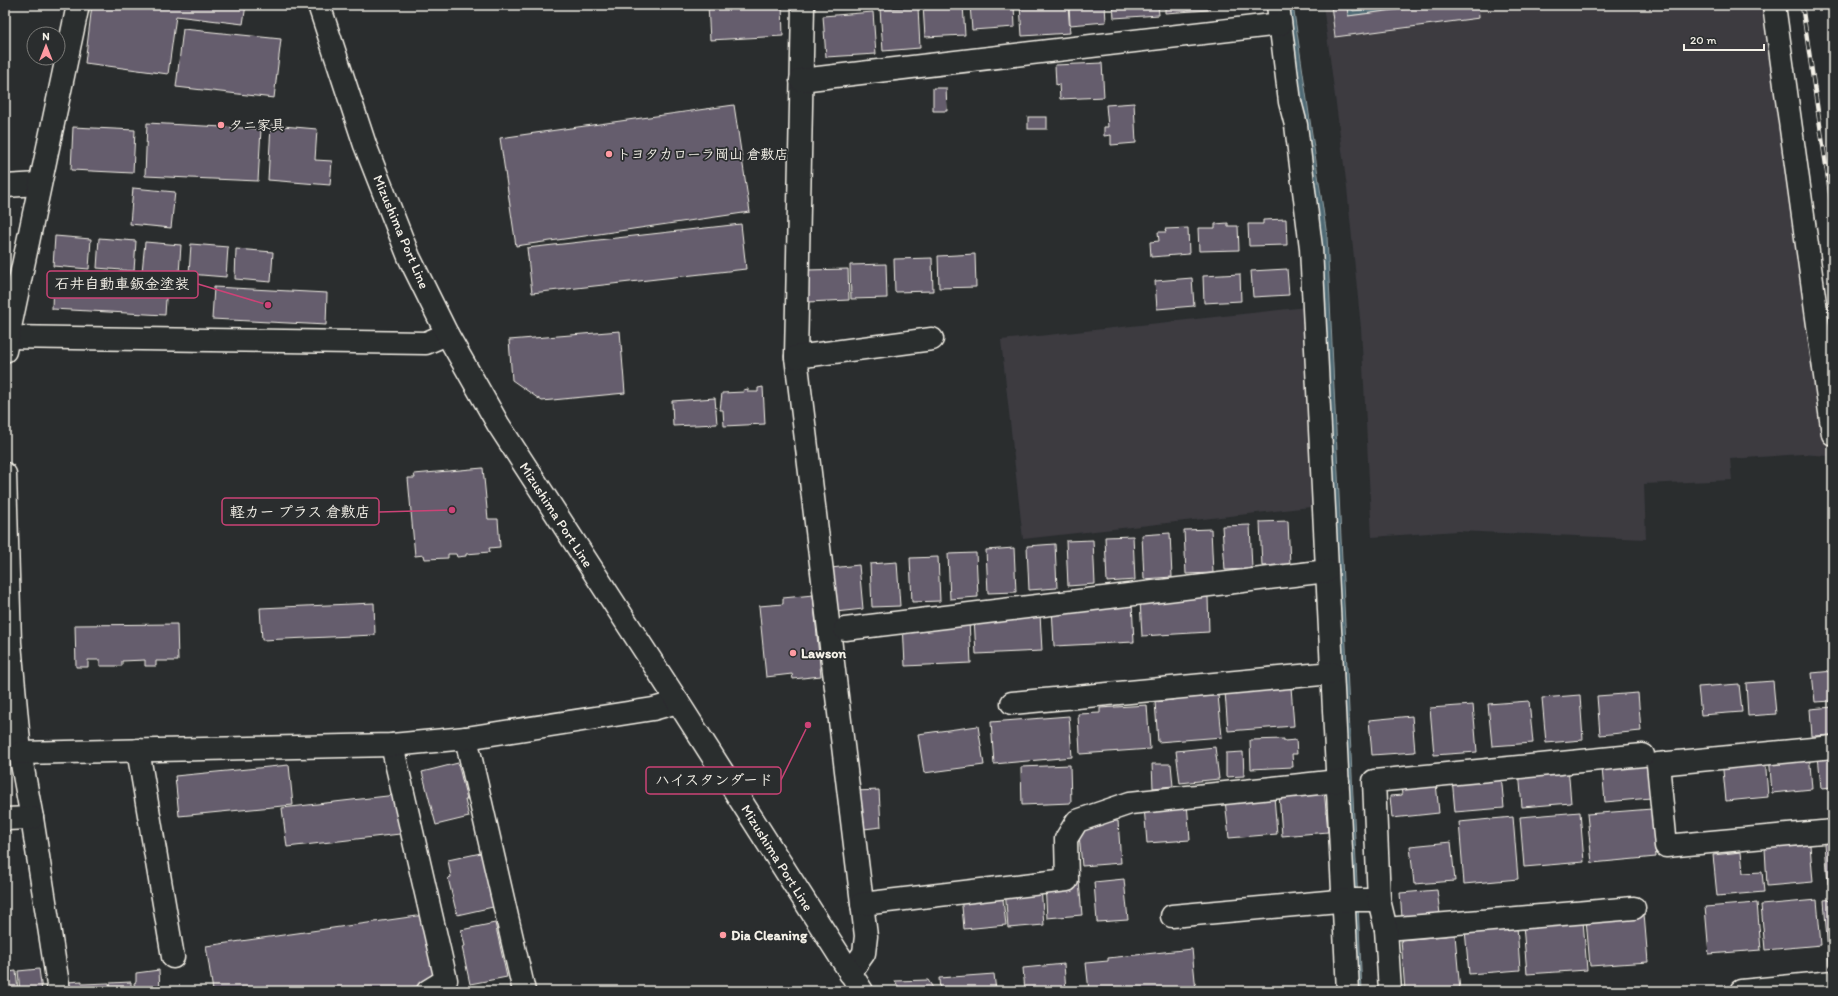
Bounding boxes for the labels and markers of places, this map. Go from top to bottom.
place label: タニ家具 [229,117,285,134]
marker: タニ家具 [216,120,226,130]
place label: トヨタカローラ岡山 倉敷店 [617,146,788,163]
marker: トヨタカローラ岡山 倉敷店 [604,149,614,159]
callout: 石井自動車鈑金塗装 [47,271,198,298]
callout: 軽カー プラス 倉敷店 [222,498,379,525]
place label: Lawson [801,645,846,662]
marker: Lawson [788,648,798,658]
callout: ハイスタンダード [646,767,781,794]
place label: Dia Cleaning [731,927,808,944]
marker: Dia Cleaning [718,930,728,940]

